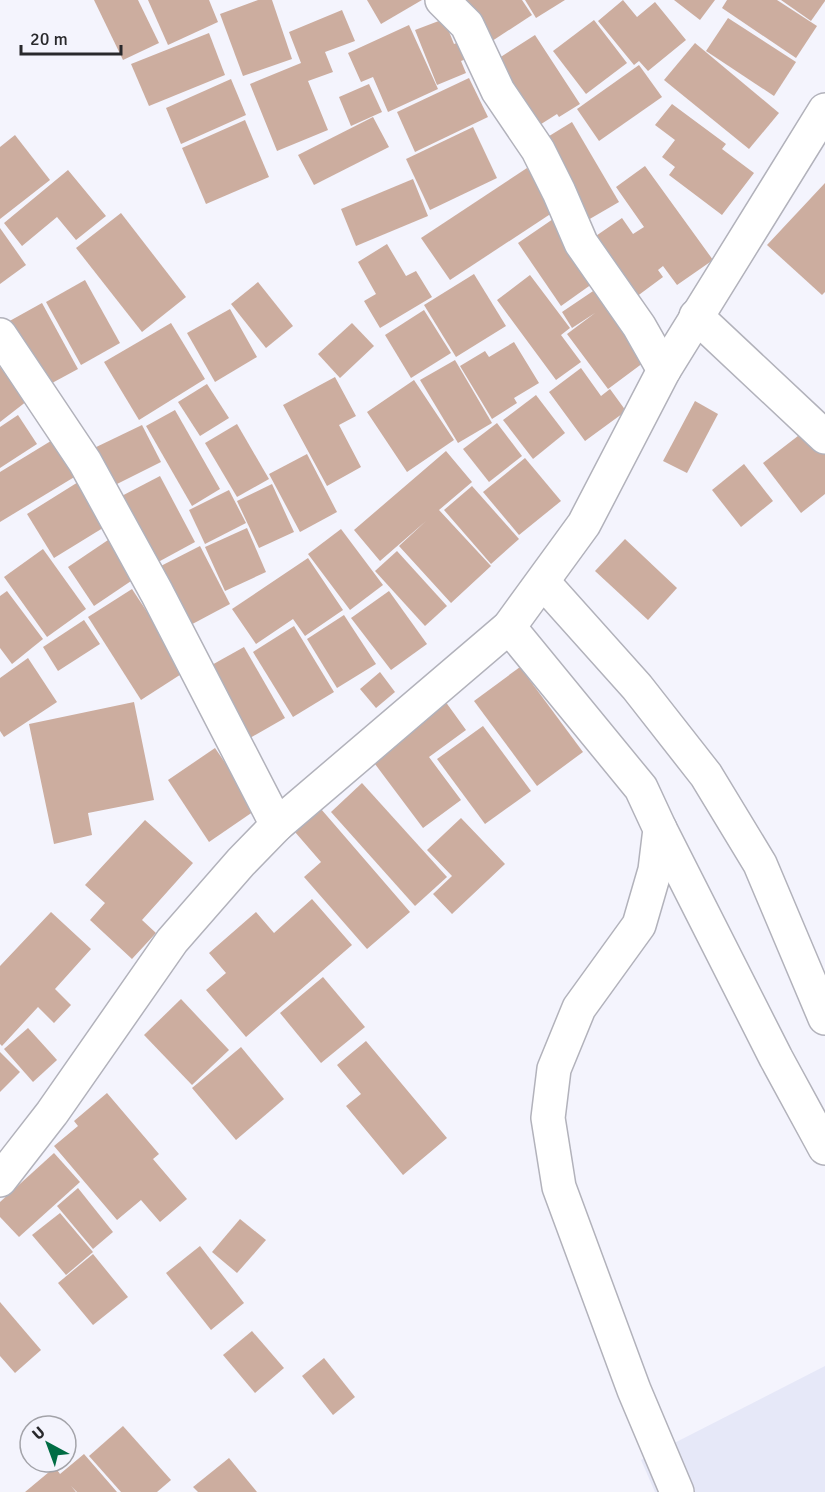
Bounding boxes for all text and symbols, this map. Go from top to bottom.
scale bar [21,18,122,56]
text: 20 m [30,28,68,50]
north arrow [18,1414,78,1474]
text: U [28,1422,49,1445]

